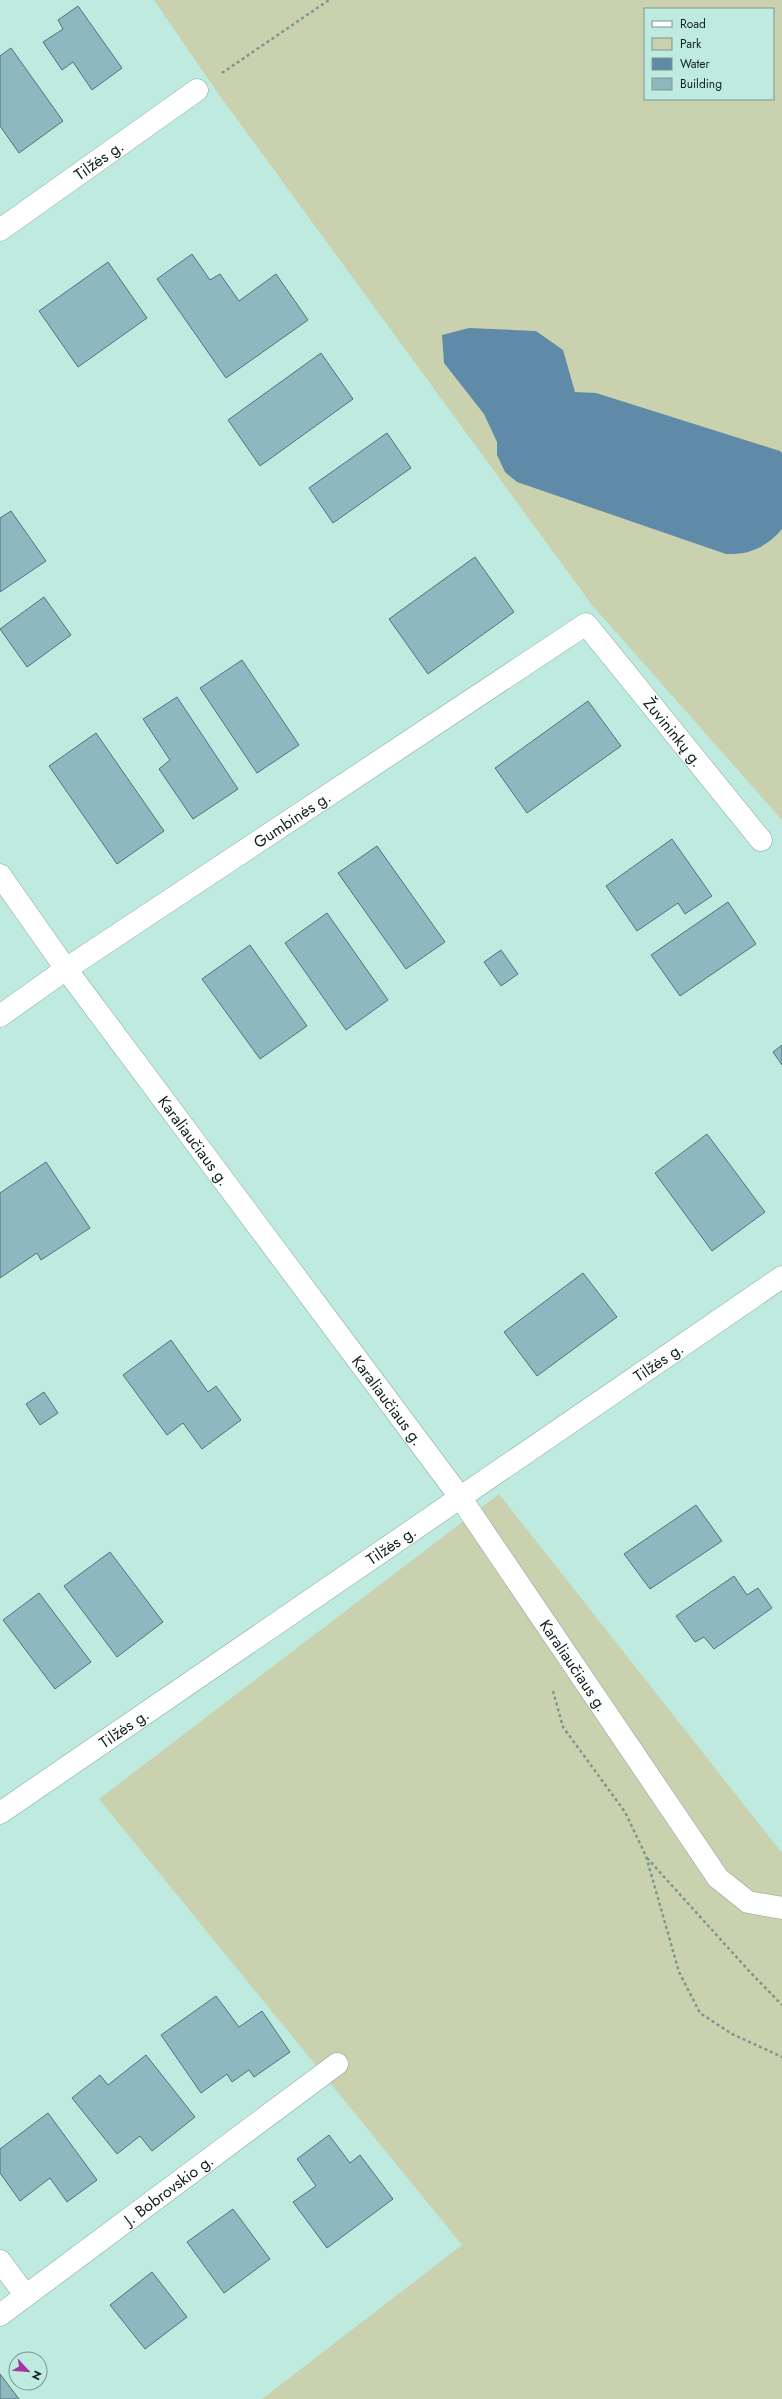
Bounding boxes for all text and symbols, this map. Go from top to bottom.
legend [644,8,774,100]
text: Road [680,15,706,33]
text: Park [680,35,702,53]
text: Water [680,55,711,73]
text: Building [680,75,722,93]
street label: Tilžės g. [69,134,128,185]
street label: Žuvininkų g. [638,692,709,772]
street label: Gumbinės g. [249,785,335,853]
street label: Karaliaučiaus g. [153,1091,235,1190]
street label: Tilžės g. [629,1337,688,1387]
street label: Karaliaučiaus g. [347,1351,429,1450]
street label: Tilžės g. [361,1520,421,1570]
street label: Karaliaučiaus g. [534,1615,614,1716]
street label: Tilžės g. [94,1703,153,1753]
street label: J. Bobrovskio g. [117,2149,218,2232]
north arrow [8,2351,48,2391]
text: N [28,2368,46,2383]

